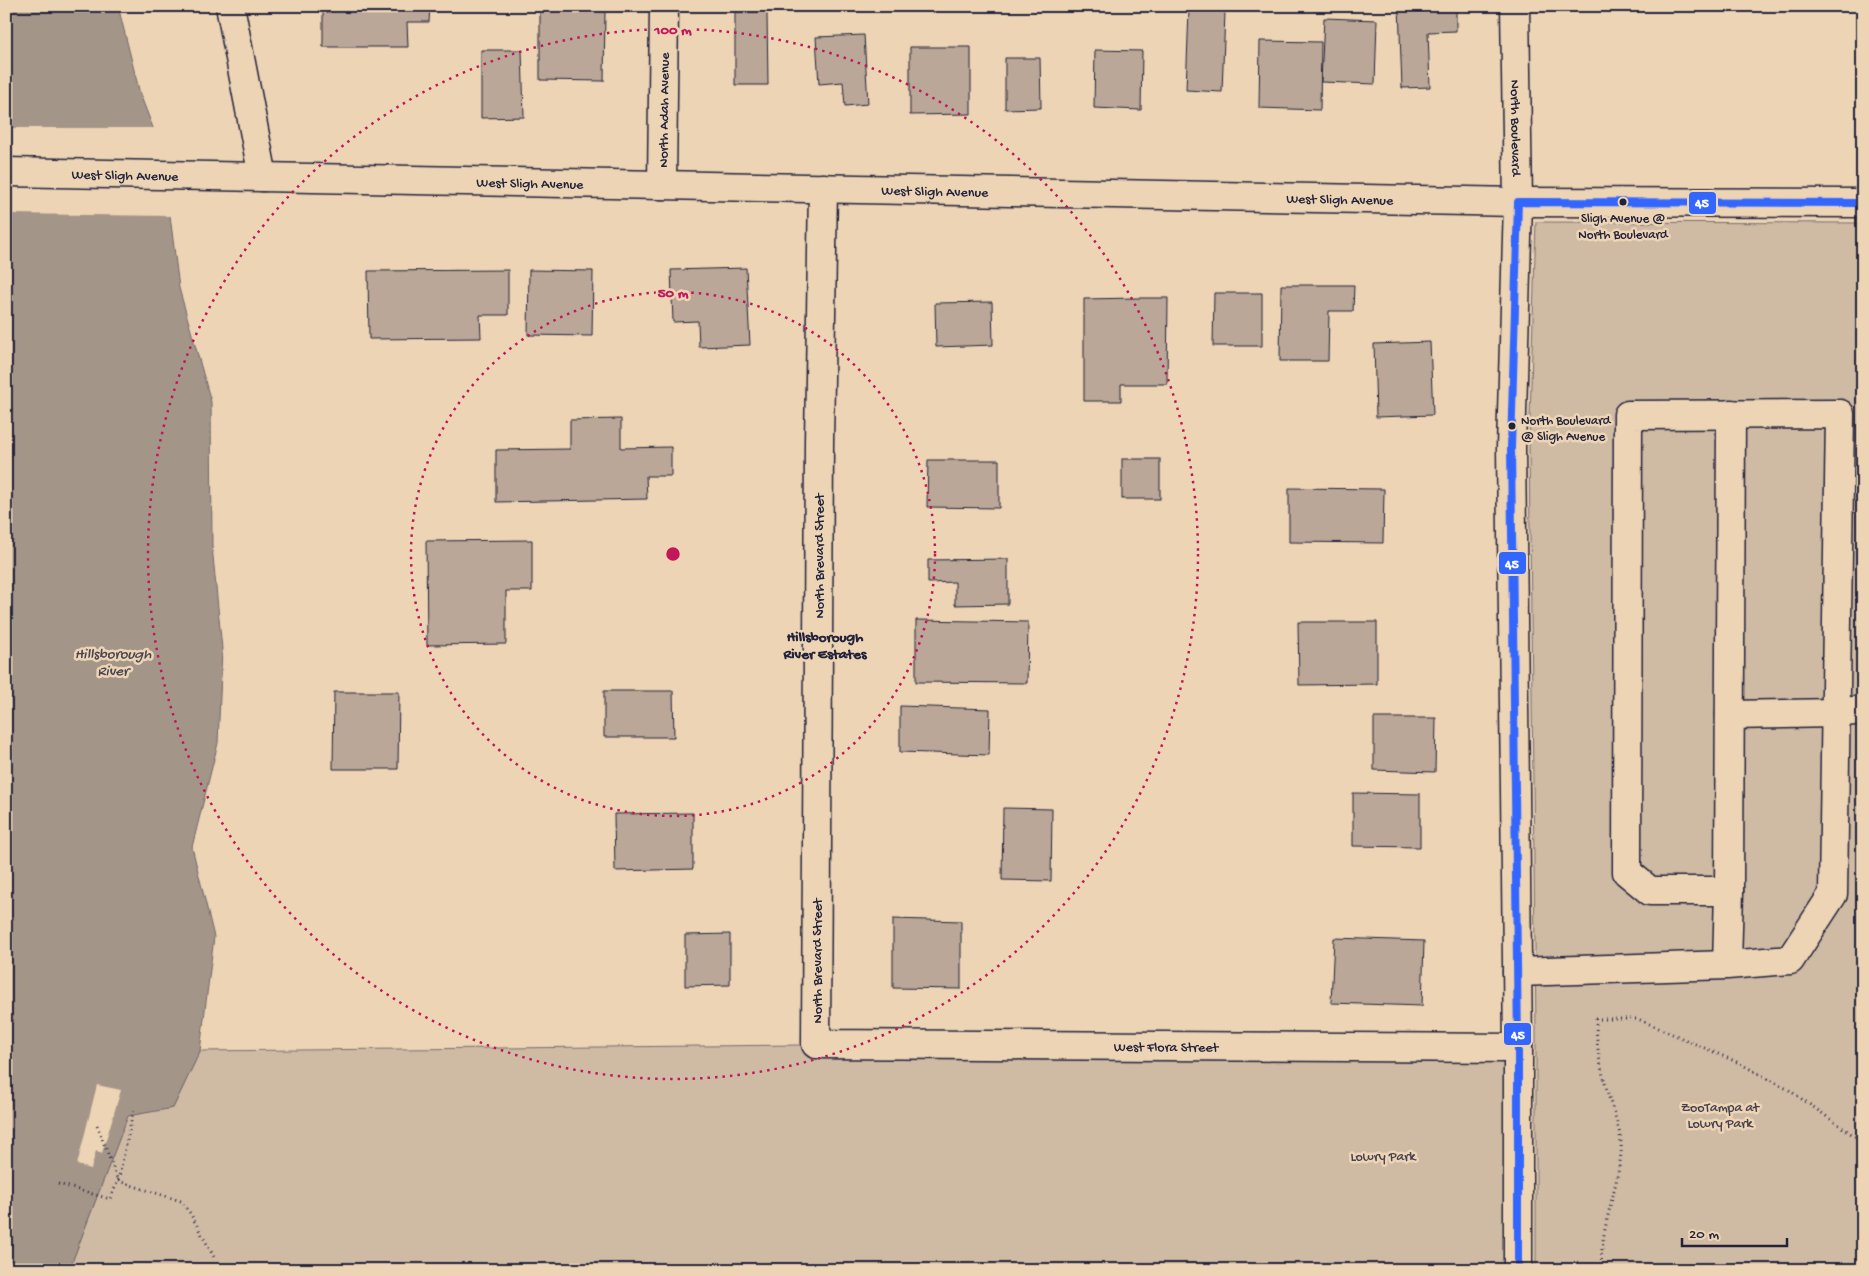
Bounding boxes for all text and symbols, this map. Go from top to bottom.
text: 100 m [653,22,692,40]
street label: North Adah Avenue [656,52,674,168]
street label: North Boulevard [1505,80,1524,178]
street label: West Sligh Avenue [71,167,179,186]
street label: West Sligh Avenue [476,175,584,194]
street label: West Sligh Avenue [881,183,989,203]
street label: West Sligh Avenue [1286,191,1394,211]
line badge: 45 [1688,191,1717,215]
text: 45 [1694,196,1710,213]
marker: Sligh Avenue @ North Boulevard [1618,197,1628,207]
place label: Sligh Avenue @ North Boulevard [1578,212,1669,243]
text: 50 m [658,285,689,303]
place label: North Boulevard @ Sligh Avenue [1521,414,1612,445]
marker: North Boulevard @ Sligh Avenue [1507,421,1517,431]
street label: North Brevard Street [812,492,829,619]
centre of rings [664,545,682,563]
line badge: 45 [1498,551,1527,575]
text: 45 [1504,557,1520,574]
district label: Hillsborough River Estates [782,629,868,664]
water label: Hillsborough River [75,646,152,681]
street label: North Brevard Street [810,897,827,1024]
line badge: 45 [1503,1022,1532,1046]
text: 45 [1510,1028,1526,1045]
street label: West Flora Street [1114,1040,1219,1057]
park label: ZooTampa at Lowry Park [1681,1100,1760,1133]
park label: Lowry Park [1350,1149,1417,1166]
scale bar [1682,1216,1786,1248]
text: 20 m [1689,1226,1719,1244]

